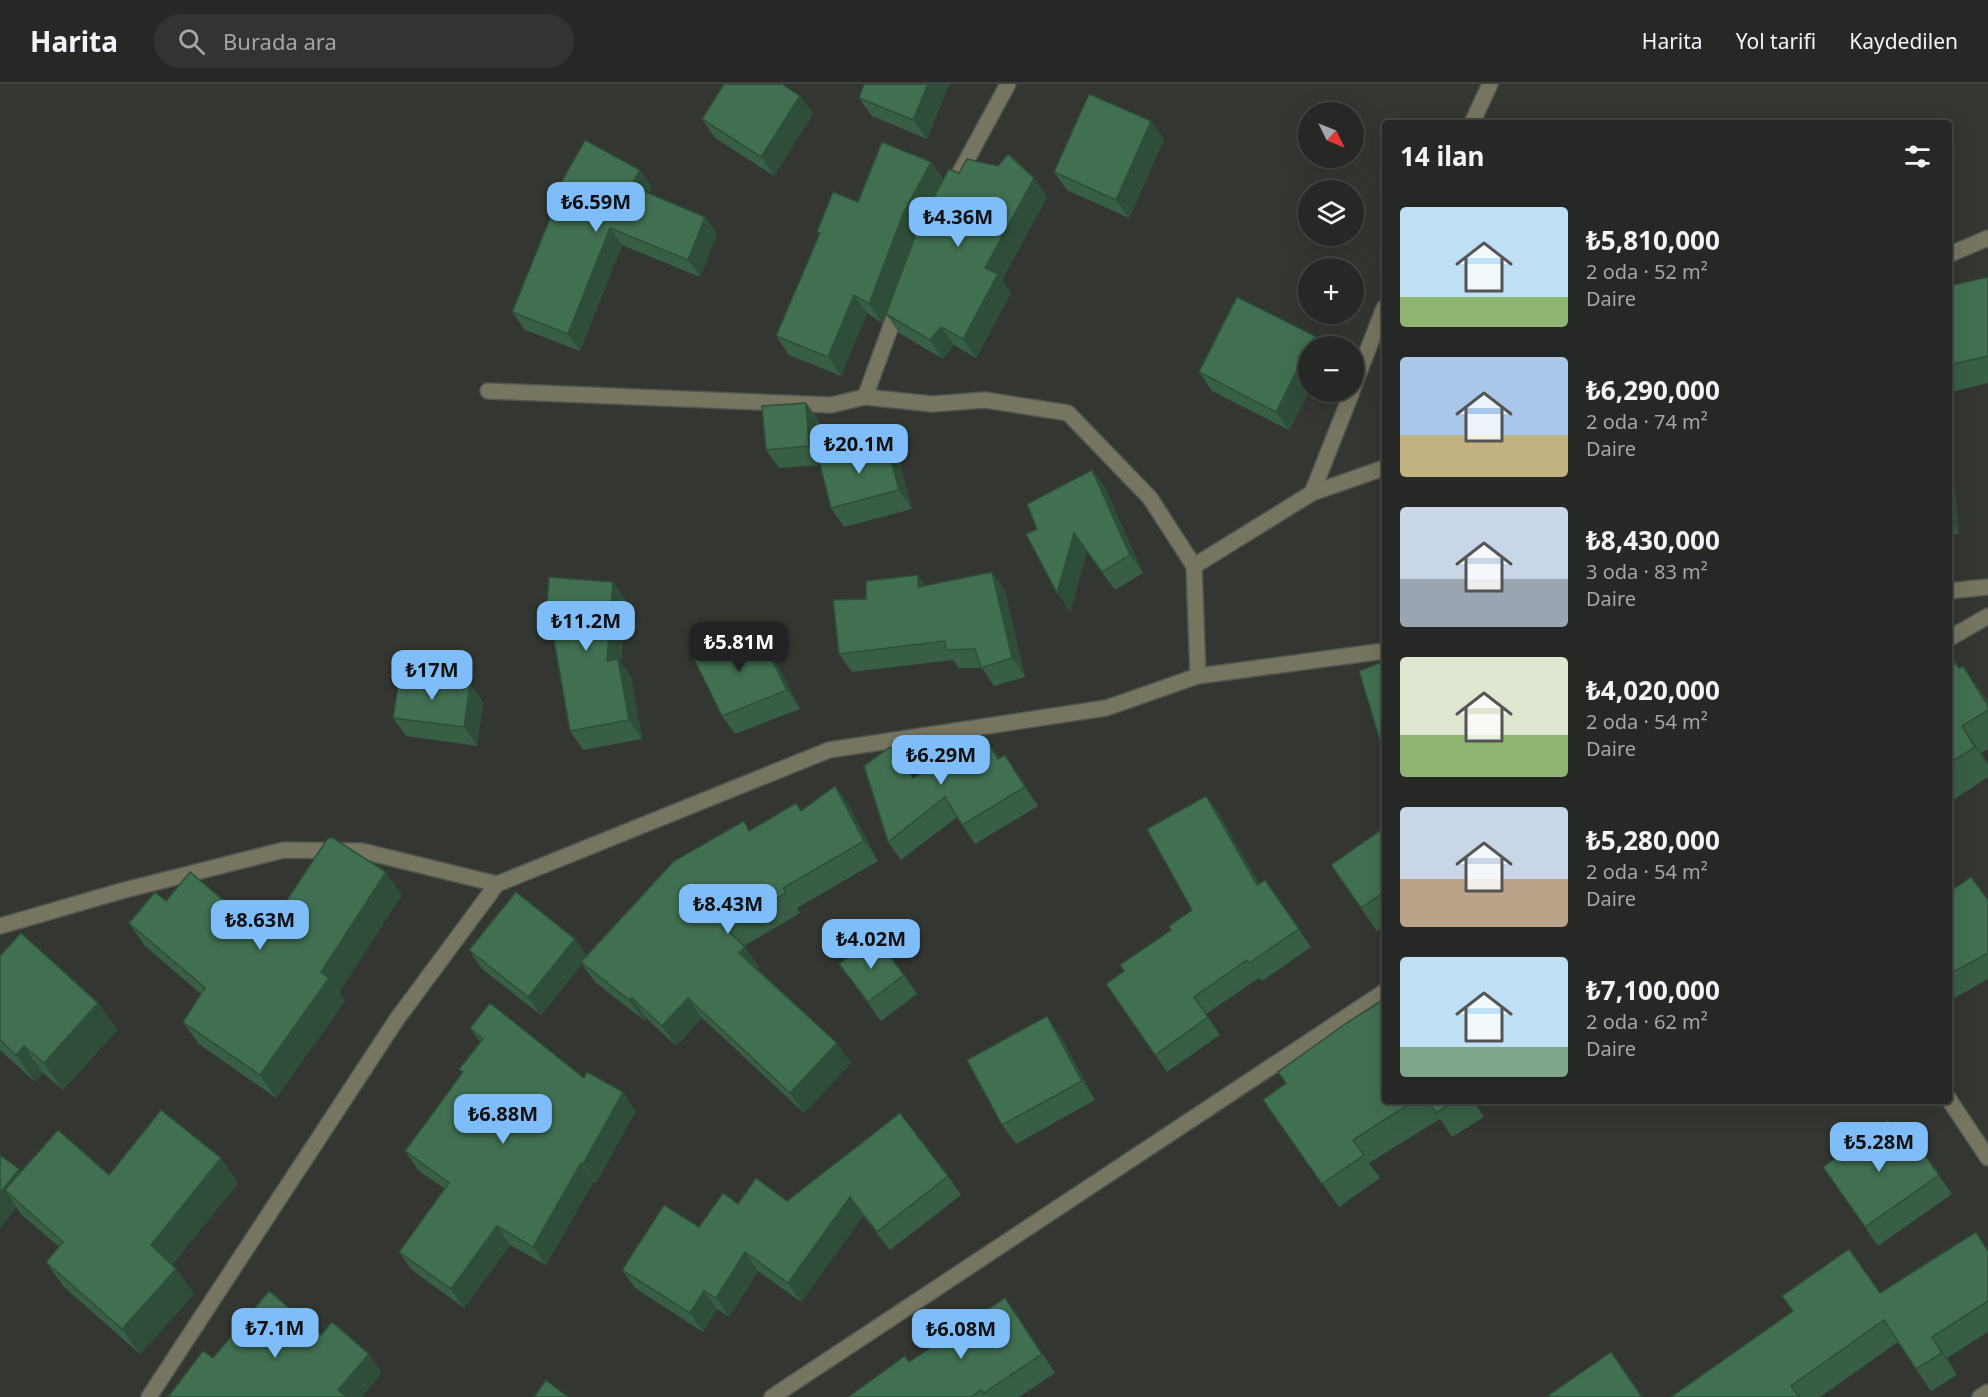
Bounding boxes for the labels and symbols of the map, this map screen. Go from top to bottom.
north arrow [1298,102,1364,168]
pin: ₺6.59M [547,182,645,233]
pin: ₺4.36M [909,197,1007,248]
pin: ₺20.1M [810,424,908,475]
pin: ₺11.2M [537,601,635,652]
pin: ₺5.81M [690,622,788,673]
pin: ₺17M [396,650,468,701]
pin: ₺6.29M [892,735,990,786]
pin: ₺8.43M [679,884,777,935]
pin: ₺8.63M [211,900,309,951]
pin: ₺4.02M [822,919,920,970]
pin: ₺6.88M [454,1094,552,1145]
pin: ₺5.28M [1830,1122,1928,1173]
pin: ₺7.1M [233,1308,317,1359]
pin: ₺6.08M [912,1309,1010,1360]

